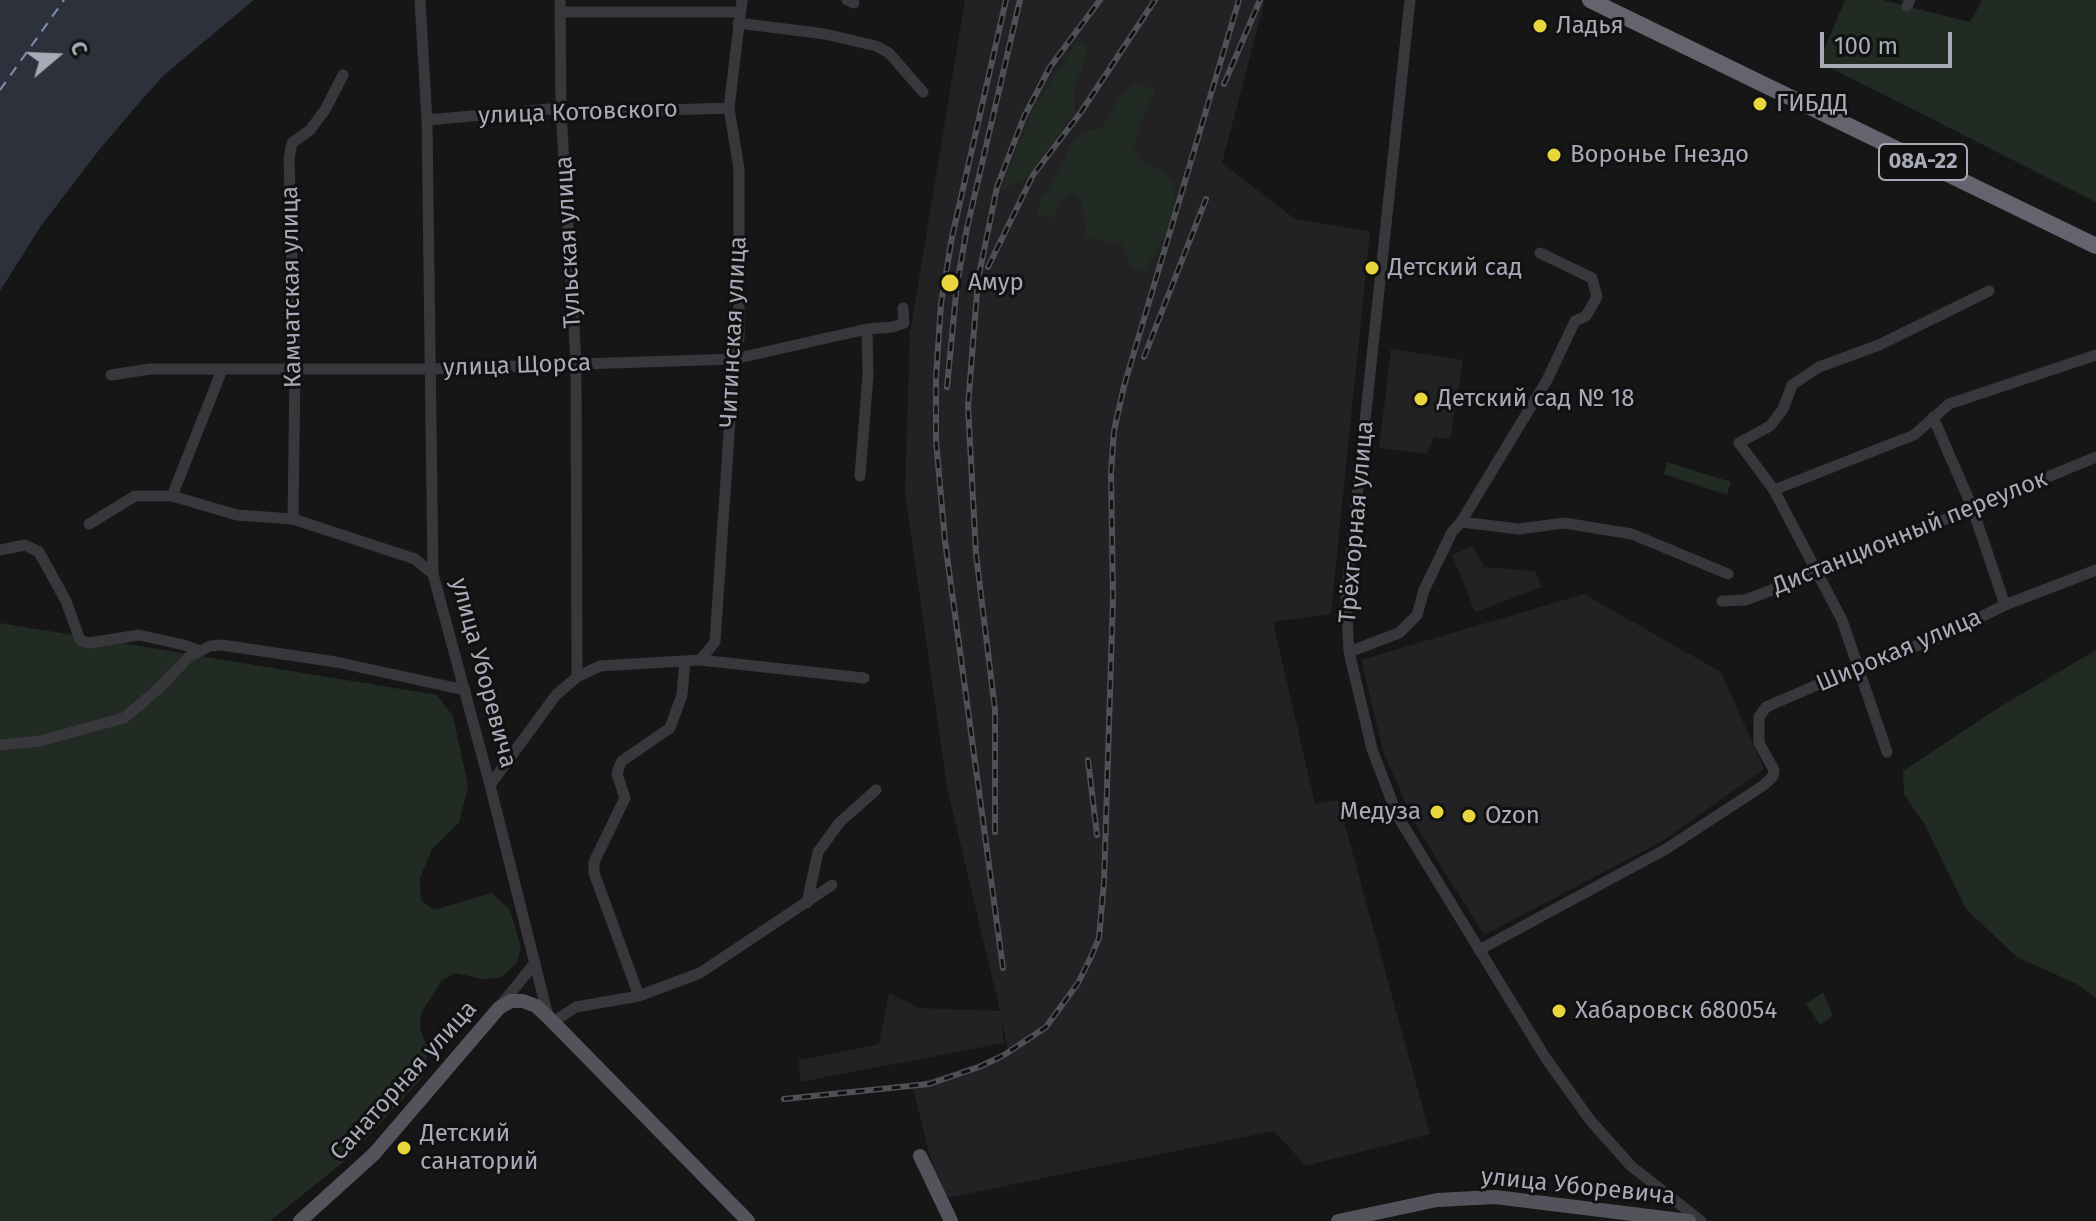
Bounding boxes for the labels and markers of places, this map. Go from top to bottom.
place label: Ладья [1556,12,1624,40]
marker: Ладья [1531,17,1549,35]
place label: ГИБДД [1776,90,1848,118]
marker: ГИБДД [1751,95,1769,113]
place label: Воронье Гнездо [1570,141,1749,169]
marker: Воронье Гнездо [1545,146,1563,164]
place label: Детский сад [1388,254,1522,282]
marker: Детский сад [1363,259,1381,277]
place label: Амур [968,269,1024,297]
marker: Амур [939,272,961,294]
place label: Детский сад № 18 [1437,385,1634,413]
marker: Детский сад № 18 [1412,390,1430,408]
place label: Медуза [1340,798,1421,826]
place label: Ozon [1485,802,1540,830]
marker: Медуза [1428,803,1446,821]
marker: Ozon [1460,807,1478,825]
place label: Хабаровск 680054 [1575,997,1777,1025]
marker: Хабаровск 680054 [1550,1002,1568,1020]
place label: Детский санаторий [420,1120,538,1176]
marker: Детский санаторий [395,1139,413,1157]

